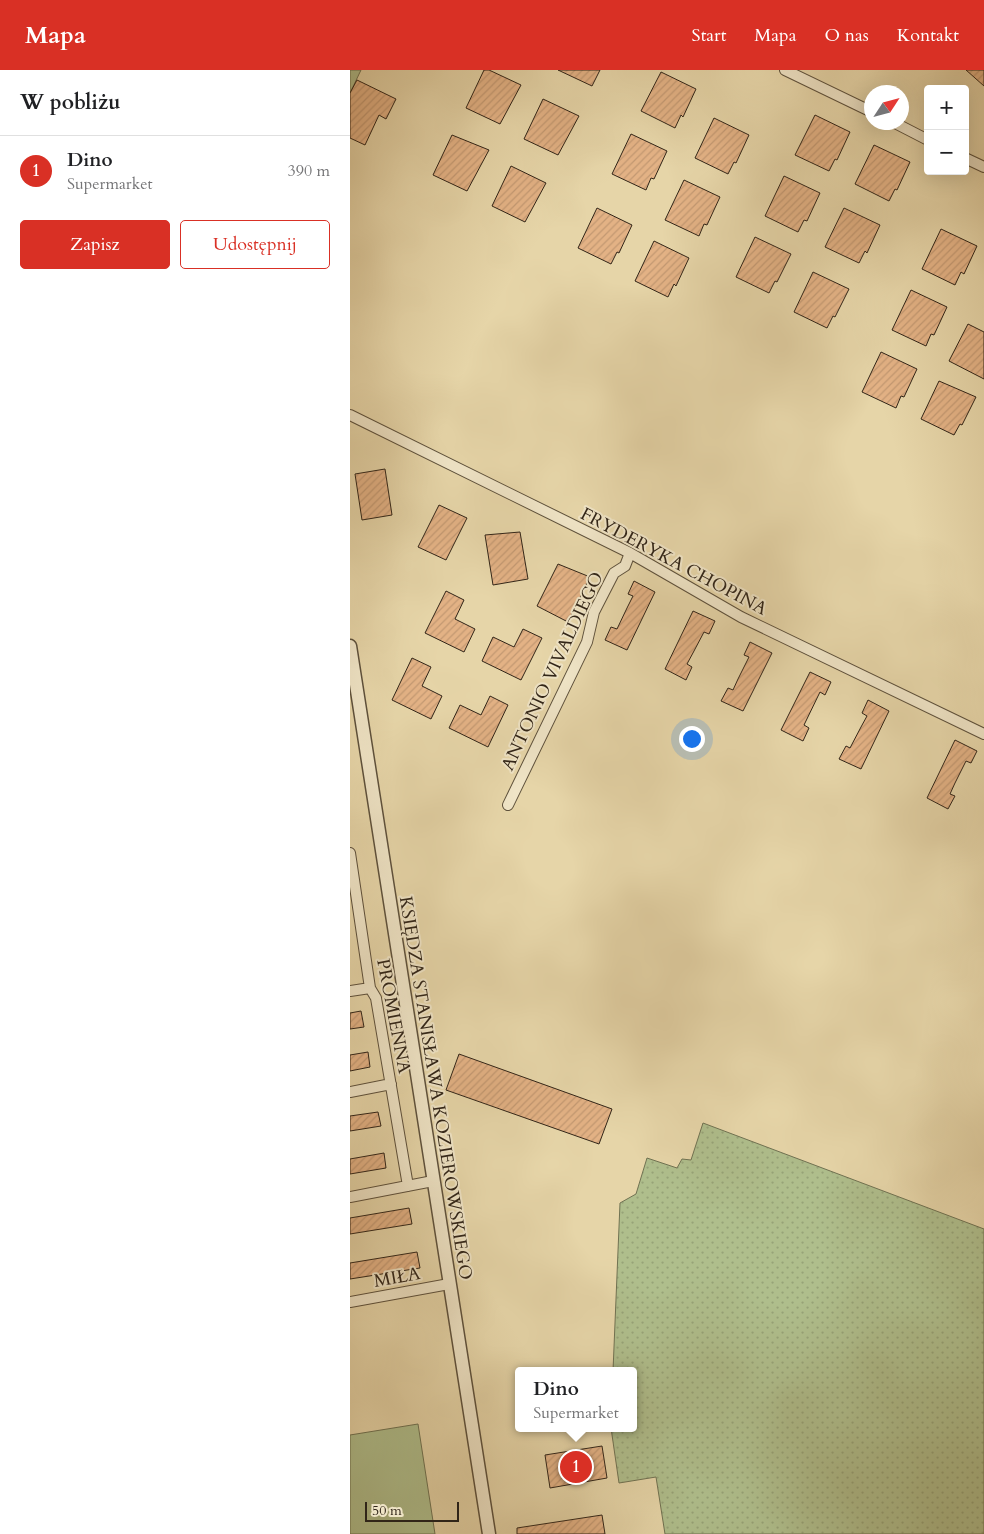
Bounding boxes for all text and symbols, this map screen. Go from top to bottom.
text: Mapa [25,19,86,52]
text: Start [692,23,726,48]
text: Mapa [754,23,796,48]
text: O nas [824,23,869,48]
text: Kontakt [897,23,959,48]
north arrow [864,85,909,130]
map controls [924,85,969,175]
button: + [924,85,969,130]
text: W pobliżu [20,88,121,117]
button: − [924,130,969,175]
text: Dino [67,147,113,173]
text: 1 [32,160,40,182]
text: 390 m [288,160,330,182]
text: Supermarket [67,173,153,195]
button: Zapisz [20,220,170,269]
button: Udostępnij [180,220,330,269]
street label: FRYDERYKA CHOPINA [576,502,772,621]
street label: ANTONIO VIVALDIEGO [495,568,610,775]
your location [679,726,705,752]
street label: KSIĘDZA STANISŁAWA KOZIEROWSKIEGO [393,895,478,1282]
street label: PROMIENNA [370,957,417,1076]
street label: MIŁA [372,1261,422,1294]
popup [515,1367,637,1432]
text: Dino [533,1376,579,1402]
text: Supermarket [533,1402,619,1424]
pin: 1 [560,1448,592,1486]
scale bar [365,1499,459,1522]
text: 50 m [372,1501,402,1520]

